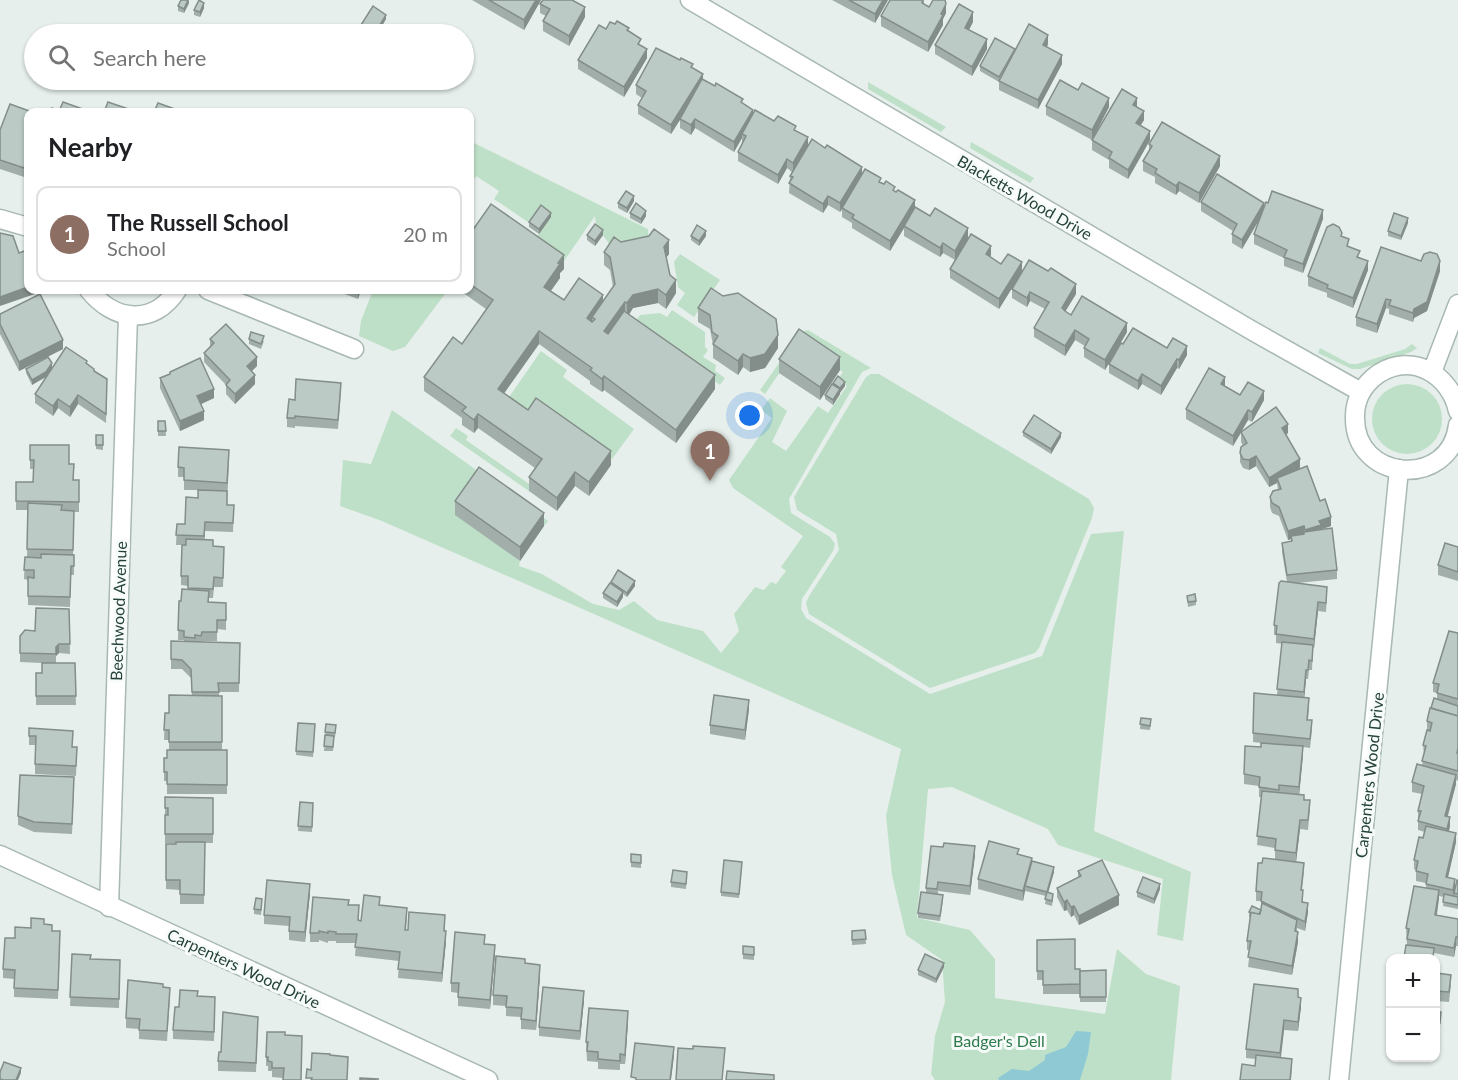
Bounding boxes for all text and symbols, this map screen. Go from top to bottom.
search box [24,24,474,90]
icon: search [45,41,78,74]
text: Search here [93,44,206,71]
text: Nearby [48,131,133,163]
street label: Blacketts Wood Drive [954,151,1096,243]
text: The Russell School [107,209,289,236]
text: 1 [64,222,75,246]
text: 20 m [403,222,448,246]
text: School [107,236,166,260]
your location [735,401,764,430]
pin: 1 [690,432,730,481]
street label: Beechwood Avenue [106,541,130,681]
street label: Carpenters Wood Drive [1351,691,1387,859]
street label: Carpenters Wood Drive [165,924,323,1012]
map controls [1386,954,1440,1062]
button: + [1386,954,1440,1008]
button: − [1386,1008,1440,1062]
park label: Badger's Dell [953,1031,1045,1050]

